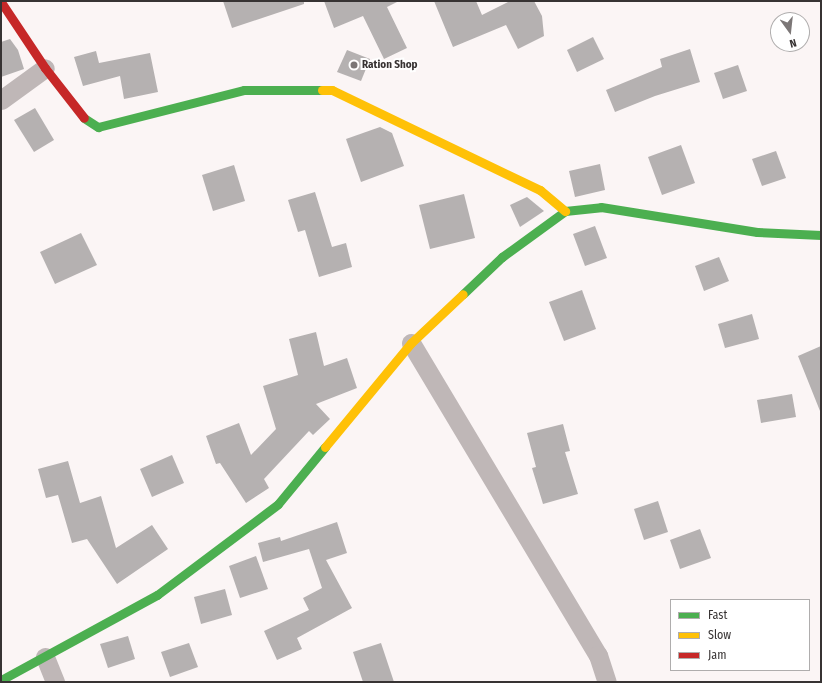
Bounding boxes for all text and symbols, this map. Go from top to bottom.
north arrow [770,12,810,52]
text: N [788,36,798,50]
place label: Ration Shop [362,58,418,72]
marker: Ration Shop [349,60,359,70]
legend [670,599,810,671]
text: Fast [708,608,727,622]
text: Slow [708,628,731,642]
text: Jam [708,648,726,662]

